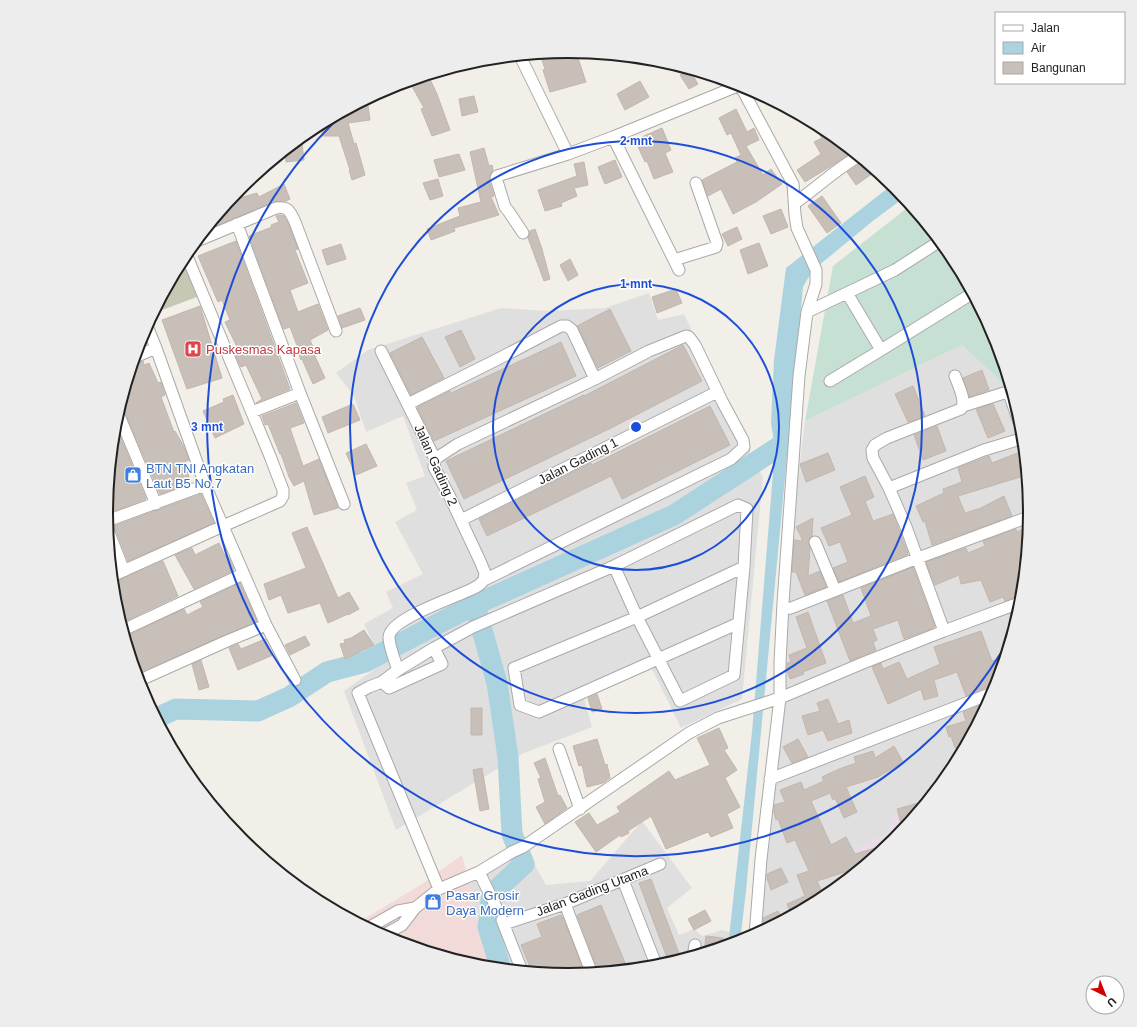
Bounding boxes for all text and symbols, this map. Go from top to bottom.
legend [995,12,1125,84]
text: Jalan [1031,21,1060,35]
text: Air [1031,41,1046,55]
text: Bangunan [1031,61,1086,75]
text: 2 mnt [620,134,652,148]
text: 1 mnt [620,277,652,291]
hospital icon: Puskesmas Kapasa [183,339,203,359]
place label: Puskesmas Kapasa [206,342,322,357]
text: 3 mnt [191,420,223,434]
centre of rings [629,420,643,434]
street label: Jalan Gading 2 [411,422,461,508]
street label: Jalan Gading 1 [536,434,620,488]
place label: BTN TNI Angkatan Laut B5 No.7 [146,461,254,491]
shop icon: BTN TNI Angkatan Laut B5 No.7 [123,465,143,485]
street label: Jalan Gading Utama [534,862,651,919]
place label: Pasar Grosir Daya Modern [446,888,524,918]
shop icon: Pasar Grosir Daya Modern [423,892,443,912]
north arrow [1085,975,1125,1015]
text: U [1105,995,1119,1009]

